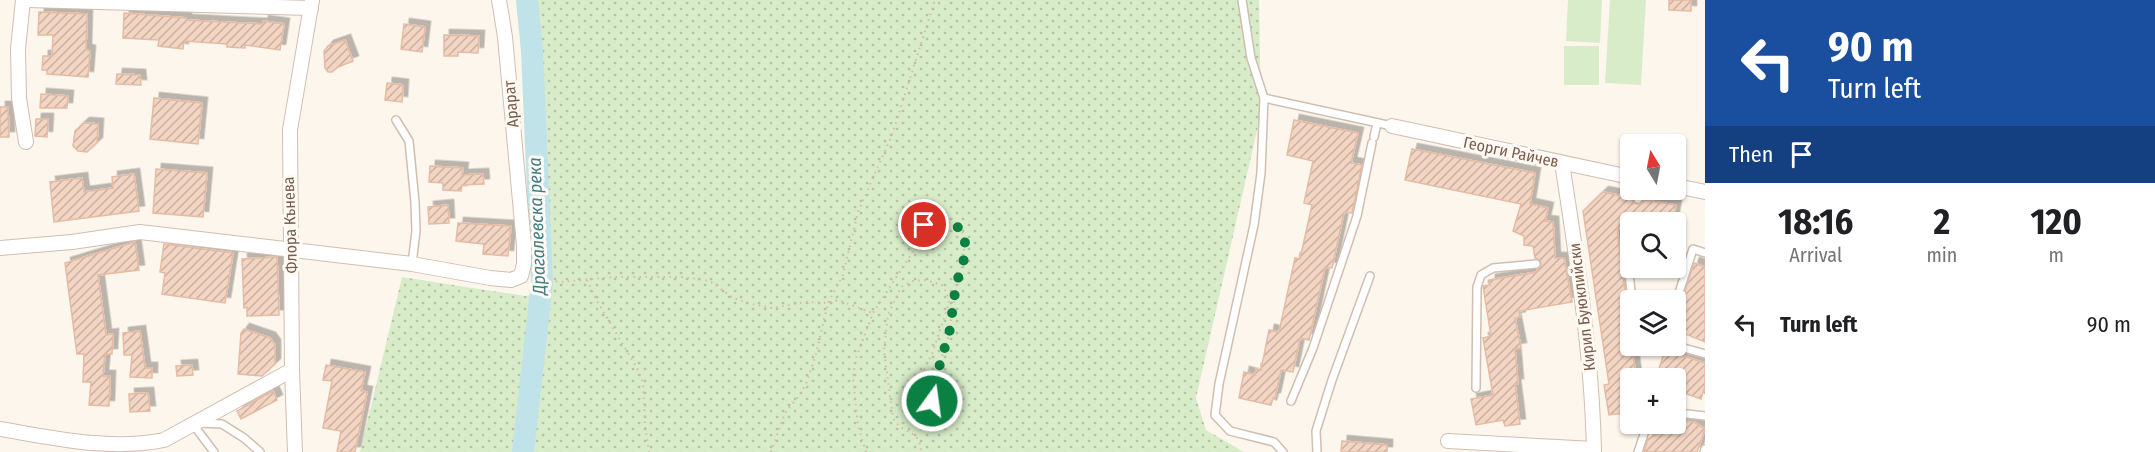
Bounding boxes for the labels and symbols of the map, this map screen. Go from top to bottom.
street label: Арарат [499,79,523,128]
street label: Георги Райчев [1462,133,1560,171]
north arrow [1620,134,1686,200]
water label: Драгалевска река [524,157,550,297]
street label: Флора Кънева [279,176,301,274]
pin [898,199,949,250]
street label: Кирил Буюклийски [1565,242,1599,372]
position arrow [900,369,964,433]

